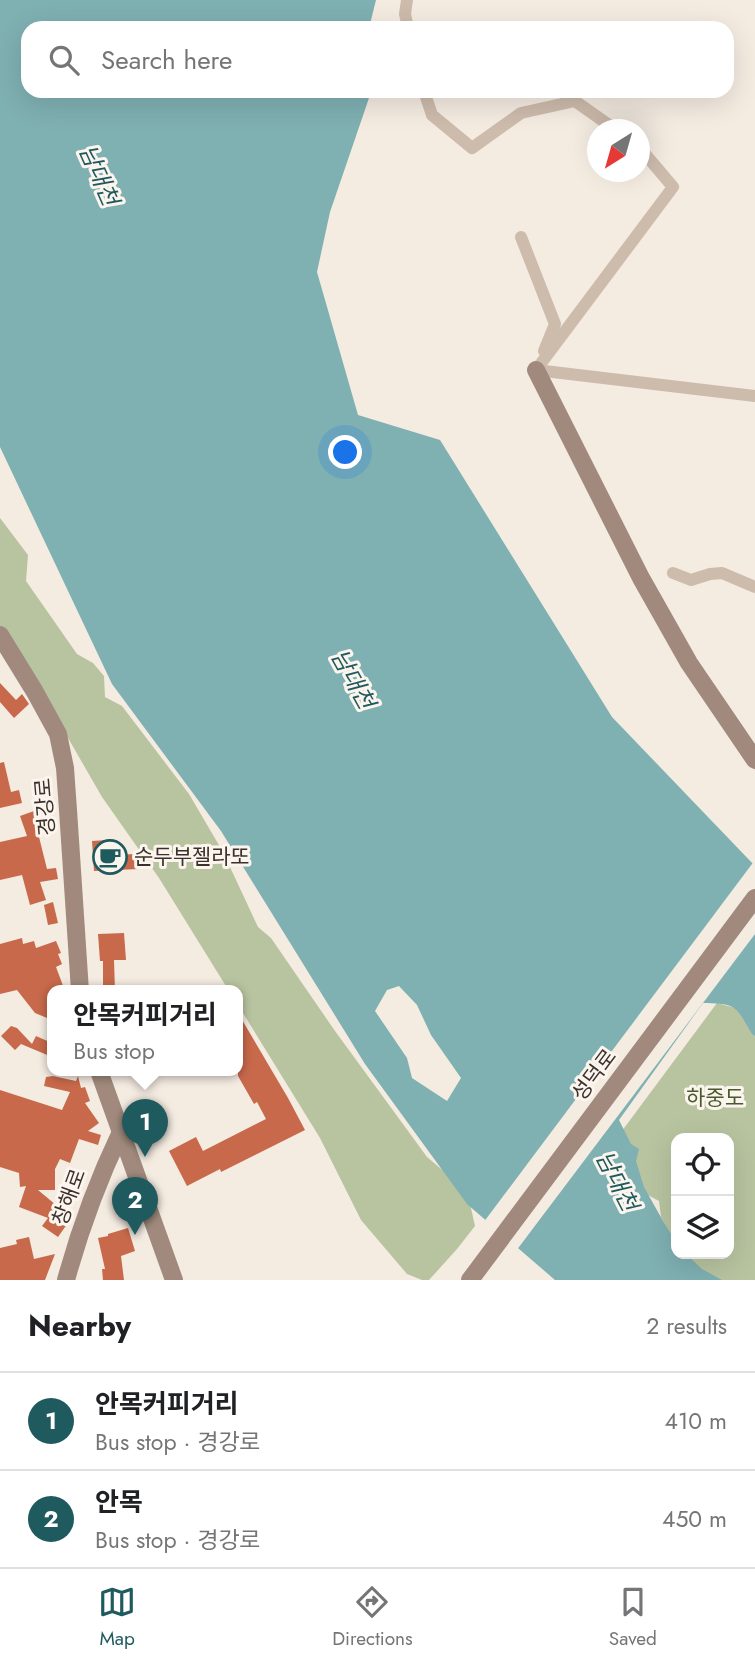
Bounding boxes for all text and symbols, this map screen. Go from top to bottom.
search box [21,21,734,98]
icon: search [45,41,83,79]
text: Search here [101,41,233,79]
north arrow [587,119,650,182]
water label: 남대천 [71,139,129,214]
your location [328,435,362,469]
water label: 남대천 [323,643,385,717]
street label: 경강로 [28,777,62,837]
cafe icon: 순두부젤라또 [91,838,129,876]
place label: 순두부젤라또 [134,842,250,872]
popup [47,985,243,1076]
text: 안목커피거리 [73,996,217,1034]
text: Bus stop [73,1034,155,1068]
street label: 성덕로 [565,1043,623,1107]
park label: 하중도 [686,1083,744,1113]
pin: 1 [122,1099,168,1157]
map controls [671,1133,734,1259]
button: locate [671,1133,734,1196]
water label: 남대천 [587,1145,648,1220]
street label: 창해로 [45,1165,93,1229]
pin: 2 [112,1177,158,1235]
button: layers [671,1196,734,1259]
text: Nearby [28,1304,131,1347]
text: 2 results [646,1309,727,1343]
text: 안목커피거리 [95,1385,239,1423]
text: 1 [45,1404,57,1438]
text: 410 m [665,1404,727,1438]
text: Bus stop · 경강로 [95,1425,261,1459]
text: 안목 [95,1483,143,1521]
text: 2 [43,1502,59,1536]
text: 450 m [662,1502,727,1536]
text: Bus stop · 경강로 [95,1523,261,1557]
tab: Map [98,1583,136,1652]
tab: Directions [332,1583,413,1652]
tab: Saved [609,1583,657,1652]

